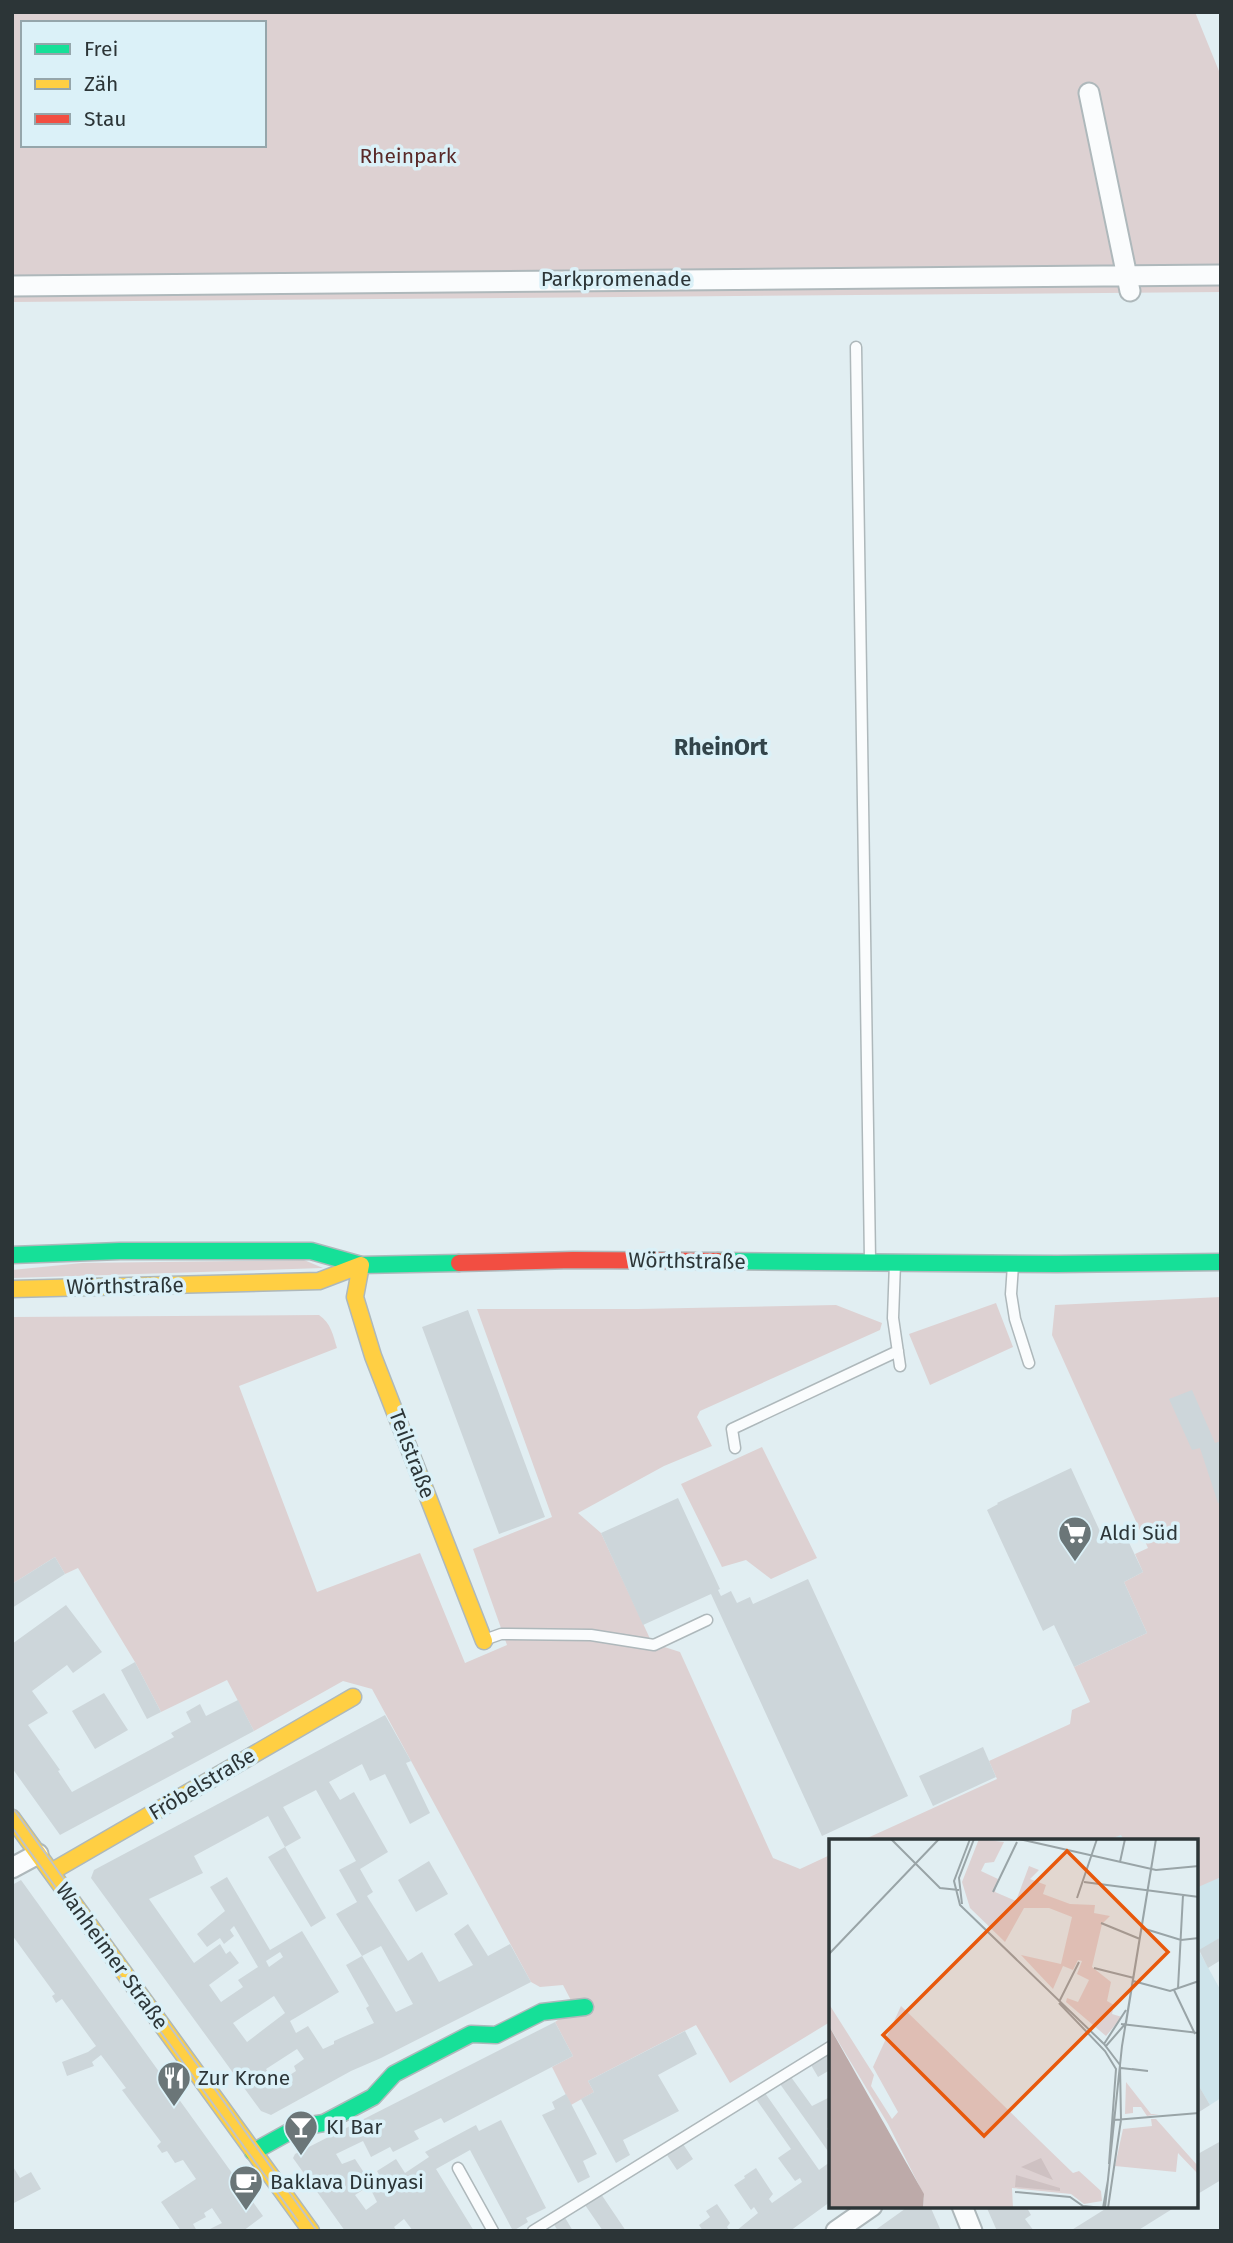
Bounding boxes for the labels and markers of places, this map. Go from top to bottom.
supermarket icon: Aldi Süd [1056,1514,1094,1563]
place label: Aldi Süd [1100,1520,1178,1546]
restaurant icon: Zur Krone [155,2059,193,2108]
place label: Zur Krone [198,2065,290,2091]
bar icon: KI Bar [282,2108,320,2157]
place label: KI Bar [326,2114,382,2140]
cafe icon: Baklava Dünyasi [227,2163,265,2212]
place label: Baklava Dünyasi [270,2169,424,2195]

